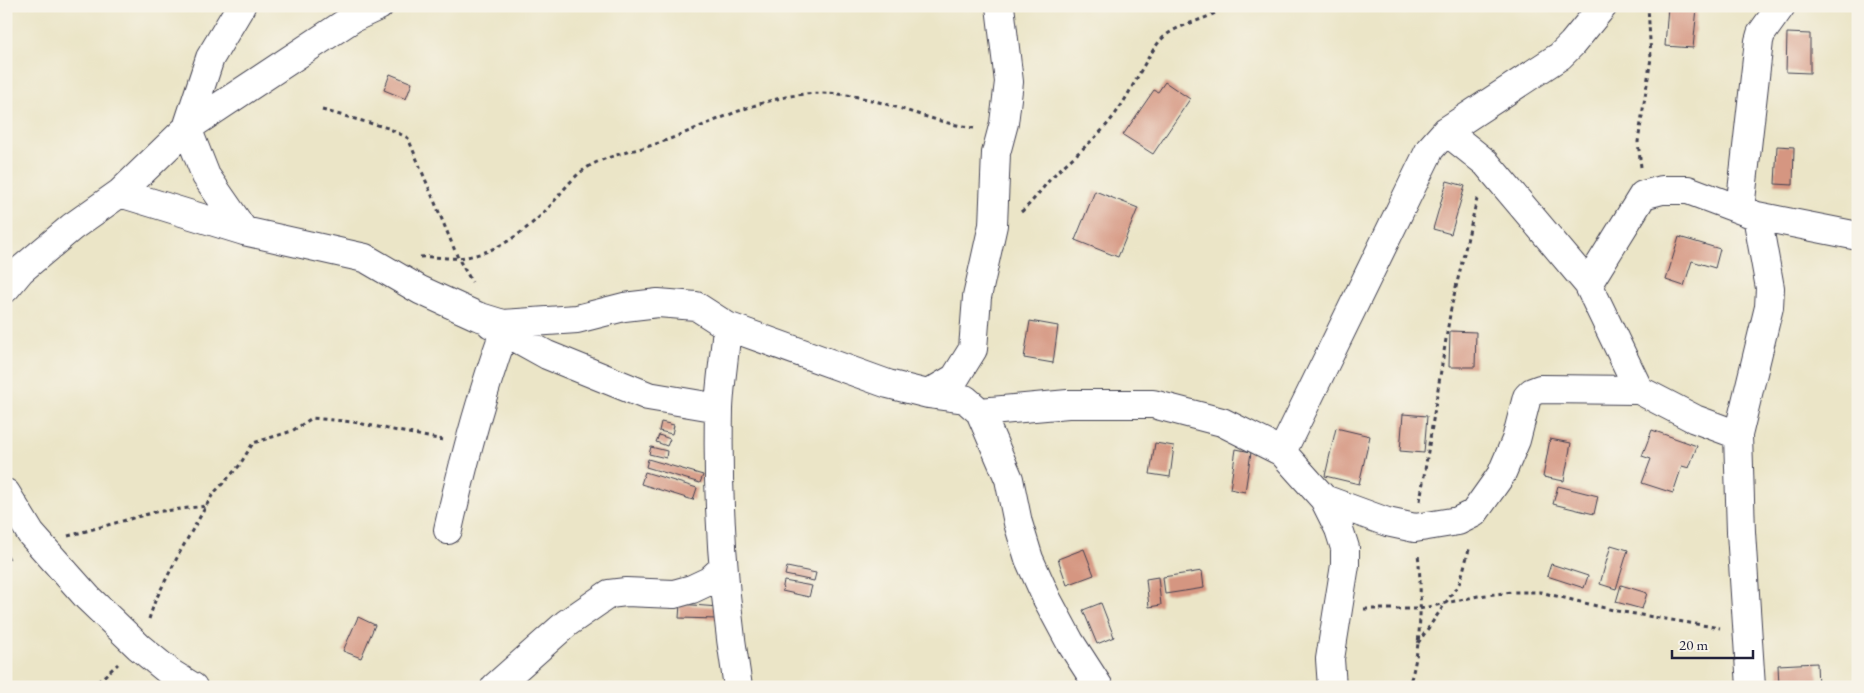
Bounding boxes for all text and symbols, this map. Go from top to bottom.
scale bar [1672,628,1753,660]
text: 20 m [1679,635,1708,654]

